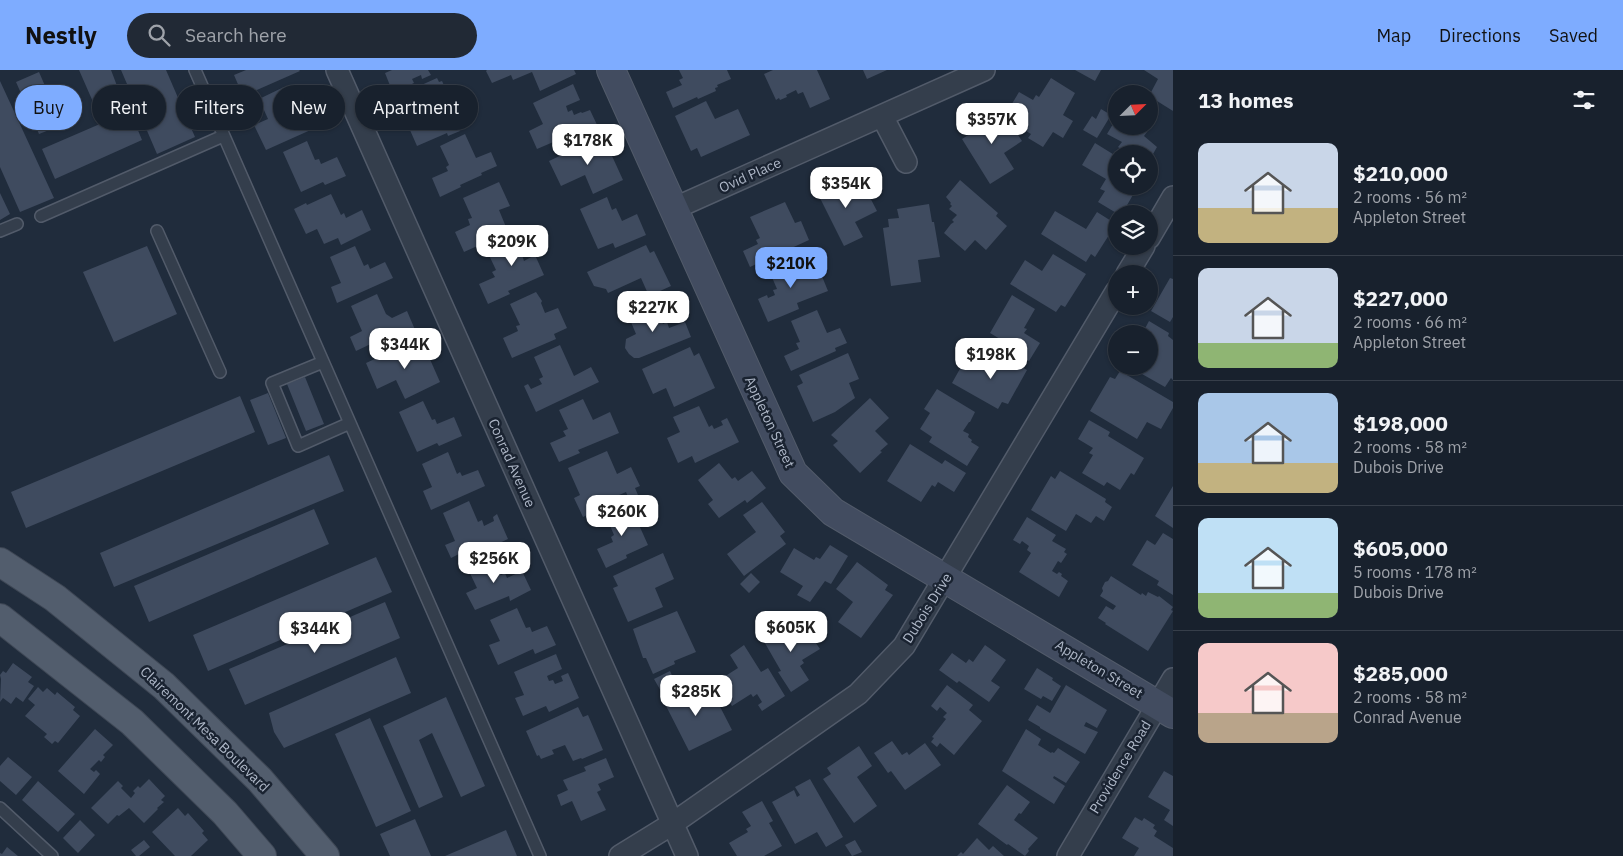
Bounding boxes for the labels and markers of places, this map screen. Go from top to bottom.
pin: $357K [957,102,1027,145]
pin: $178K [553,124,623,166]
pin: $354K [811,166,881,209]
pin: $209K [477,224,547,267]
pin: $210K [756,246,826,289]
pin: $227K [618,290,688,333]
pin: $344K [370,328,440,370]
pin: $198K [956,338,1026,380]
pin: $260K [587,494,657,537]
pin: $256K [459,542,529,584]
pin: $605K [756,610,826,653]
pin: $344K [280,612,350,654]
pin: $285K [661,674,731,717]

